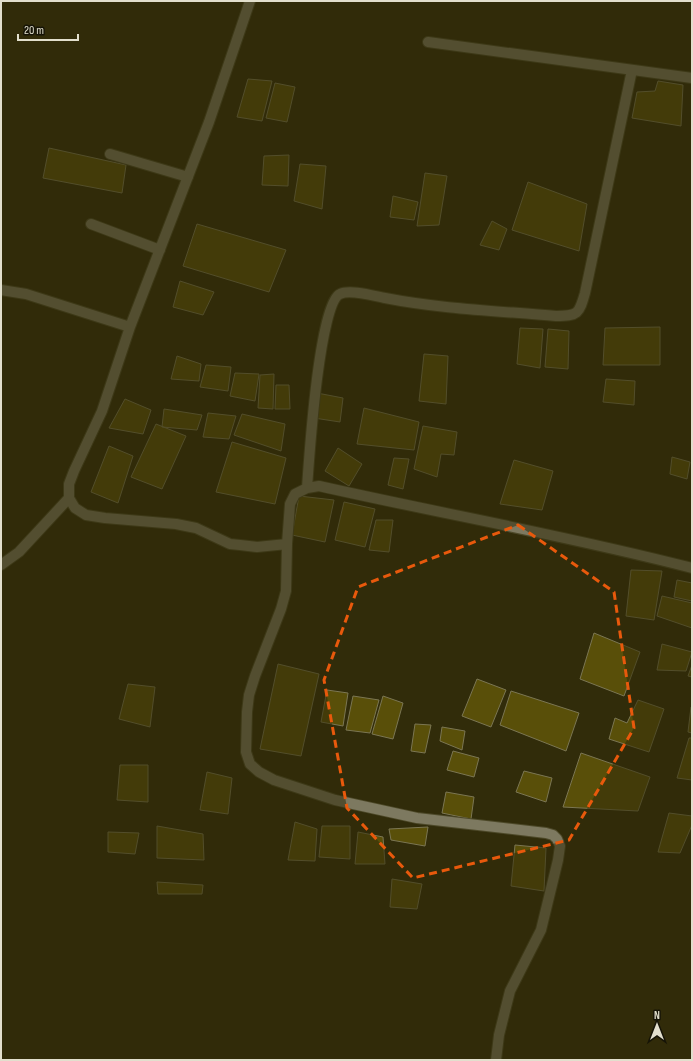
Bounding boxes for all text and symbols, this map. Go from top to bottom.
scale bar [18,16,78,42]
text: 20 m [24,23,44,38]
north arrow [637,1005,677,1045]
text: N [654,1009,660,1022]

